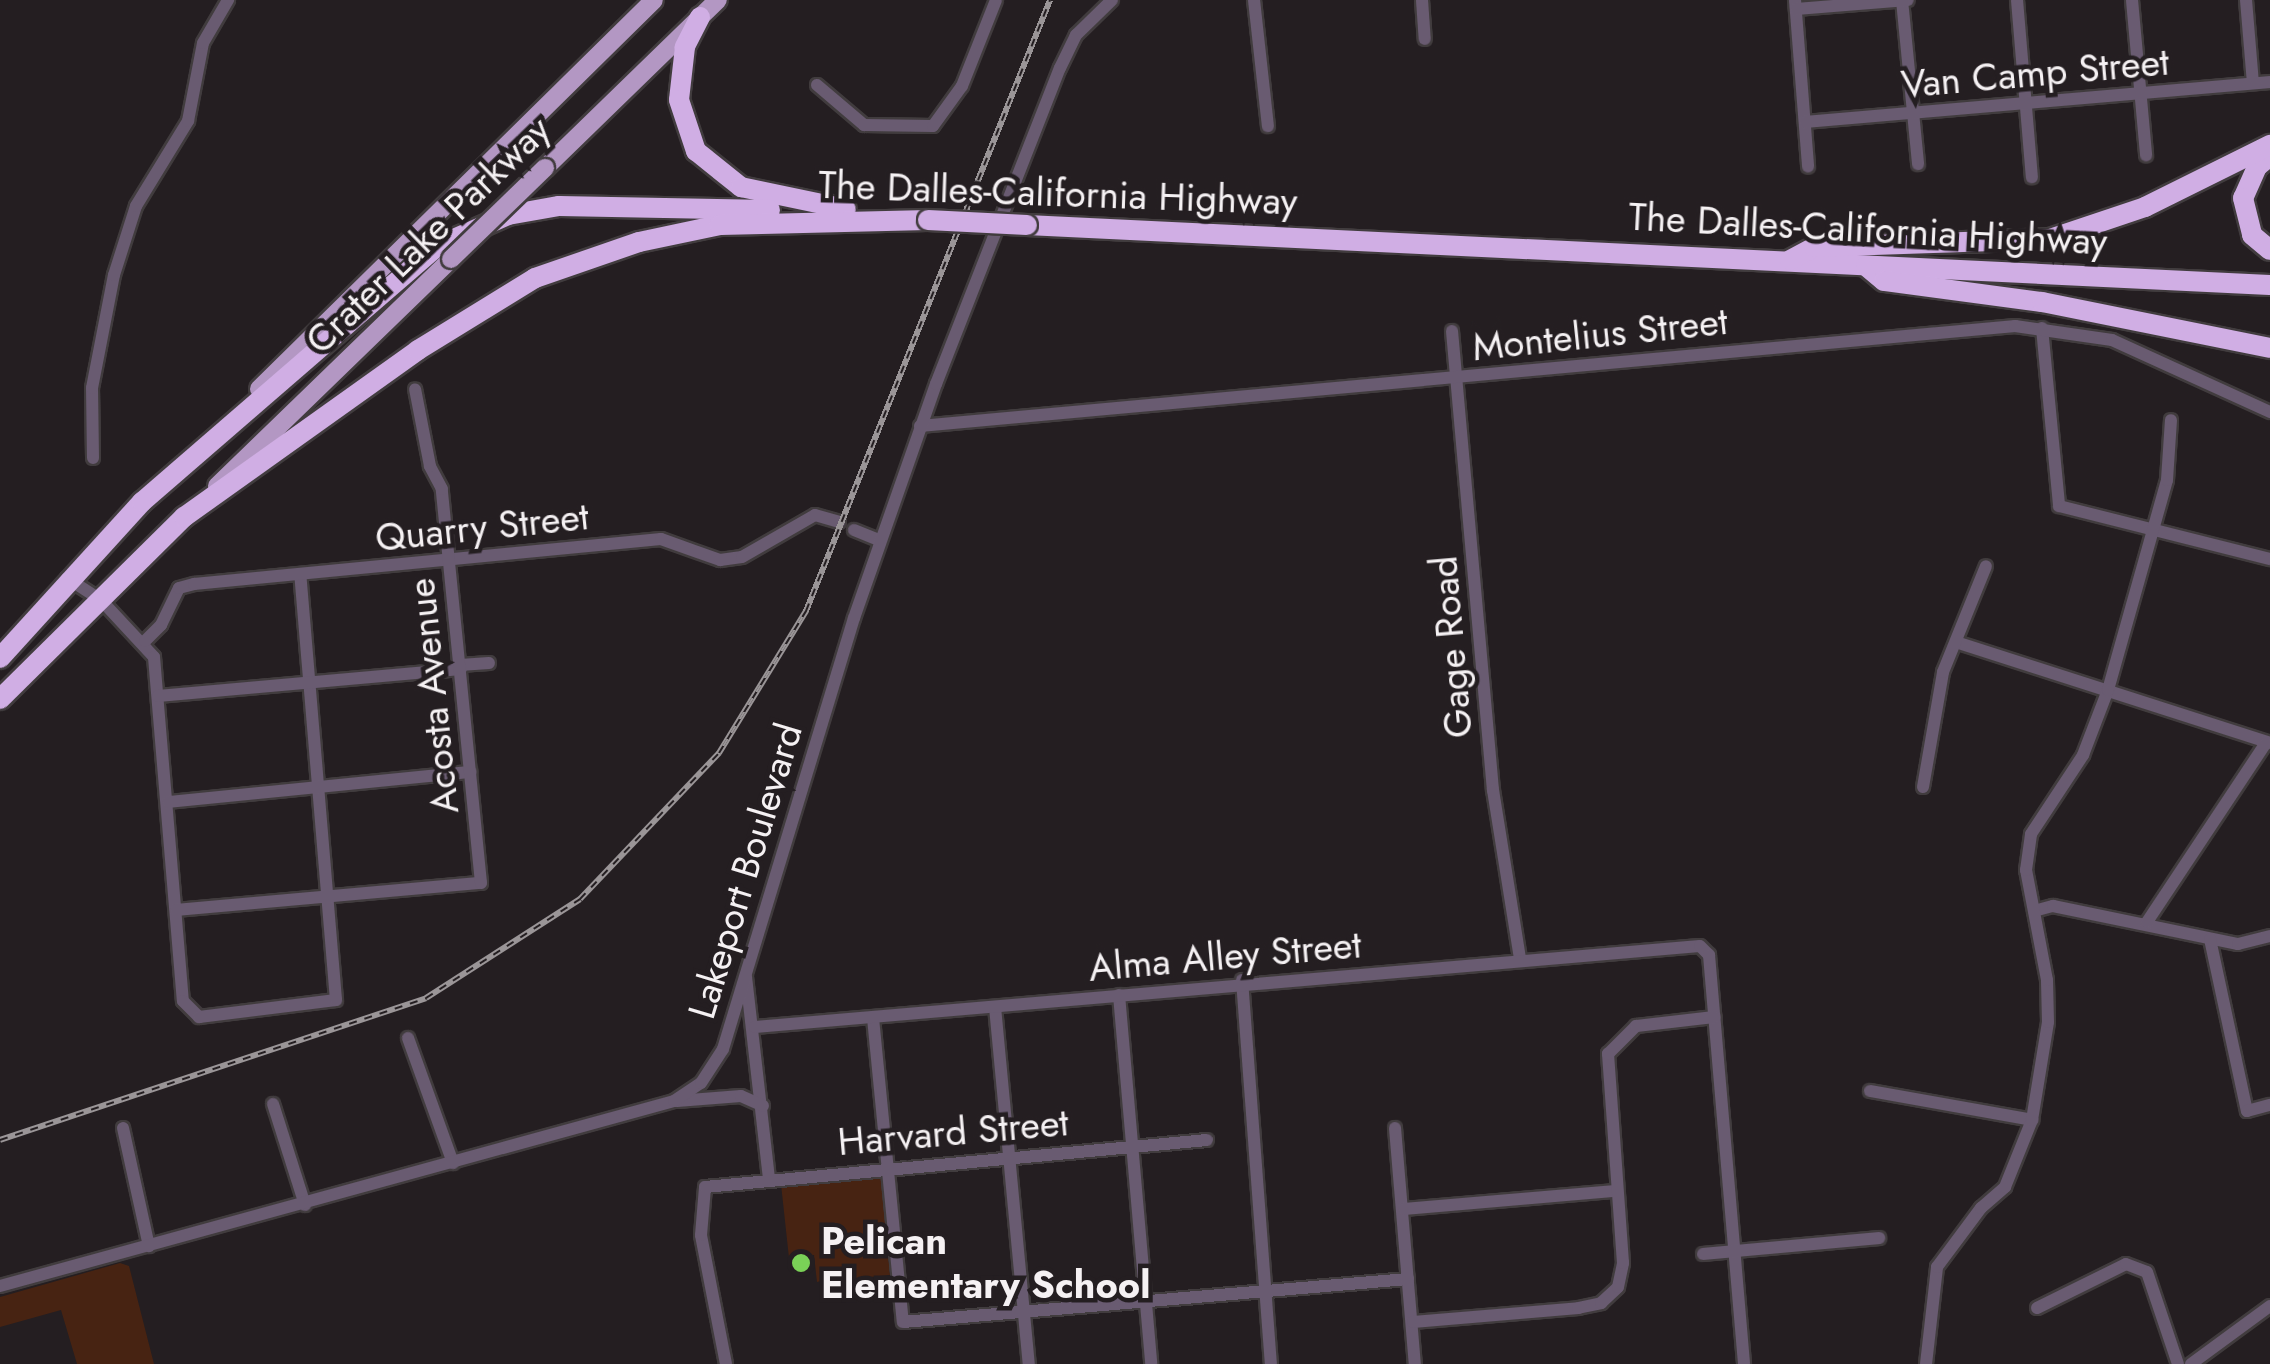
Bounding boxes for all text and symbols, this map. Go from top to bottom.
street label: Van Camp Street [1899,39,2171,107]
street label: Crater Lake Parkway [296,107,560,363]
street label: The Dalles-California Highway [818,162,1298,224]
street label: The Dalles-California Highway [1628,194,2108,264]
street label: Montelius Street [1470,298,1730,370]
street label: Quarry Street [373,493,591,561]
street label: Gage Road [1420,554,1482,740]
street label: Acosta Avenue [398,576,468,816]
street label: Lakeport Boulevard [678,718,812,1024]
street label: Alma Alley Street [1087,921,1363,991]
street label: Harvard Street [836,1099,1070,1165]
place label: Pelican Elementary School [821,1218,1150,1308]
marker: Pelican Elementary School [790,1252,812,1274]

